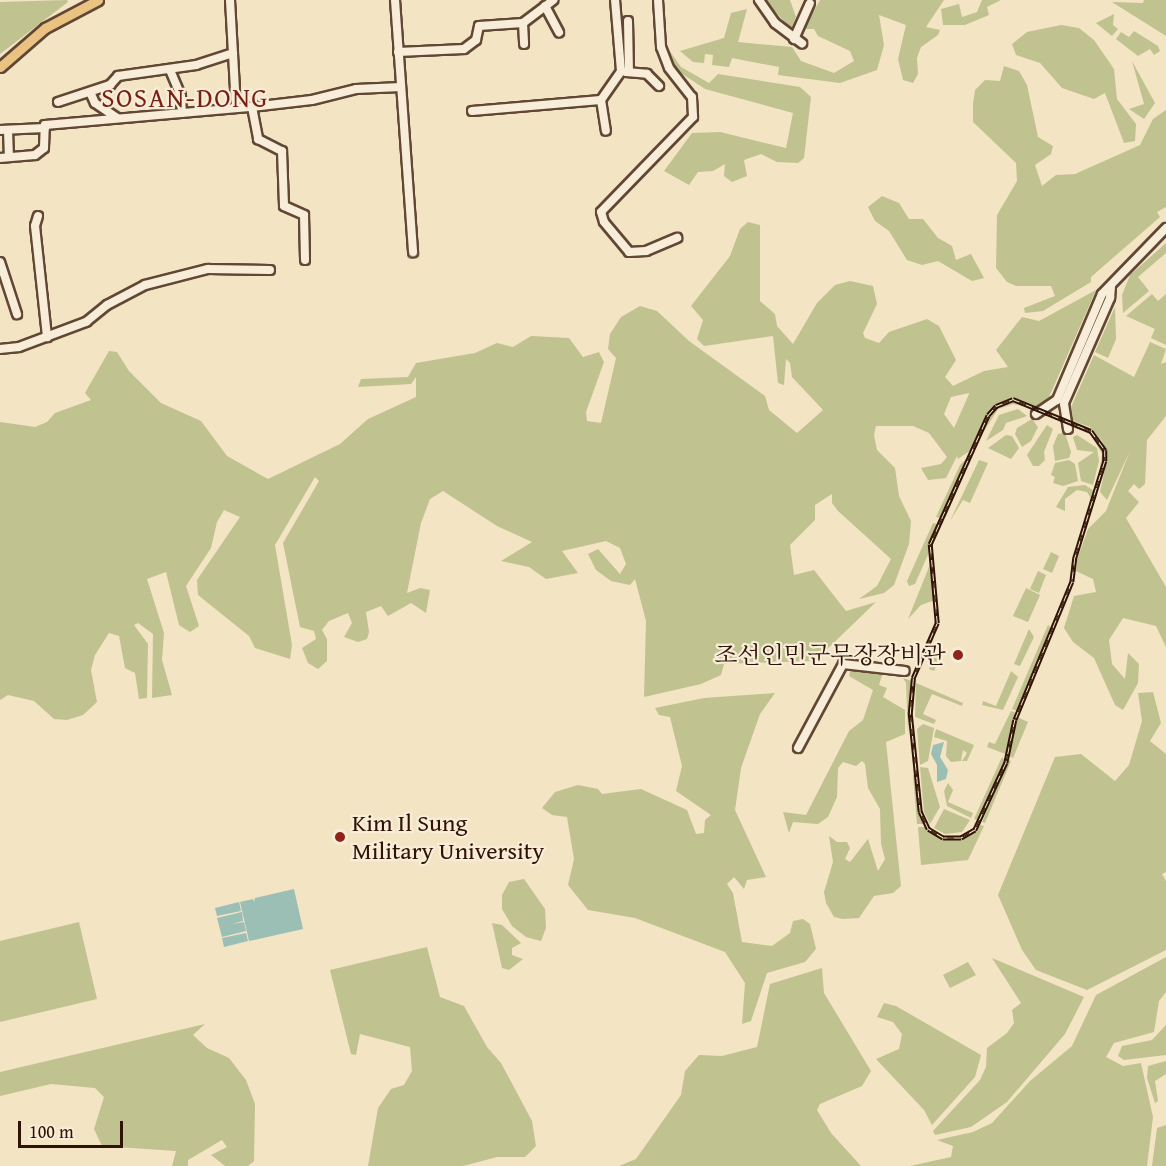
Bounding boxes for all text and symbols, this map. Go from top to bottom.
district label: SOSAN-DONG [101,82,269,114]
place label: 조선인민군무장장비관 [714,641,946,669]
marker: 조선인민군무장장비관 [951,648,965,662]
place label: Kim Il Sung Military University [352,809,544,865]
marker: Kim Il Sung Military University [333,830,347,844]
scale bar [21,1109,126,1147]
text: 100 m [29,1118,74,1145]

